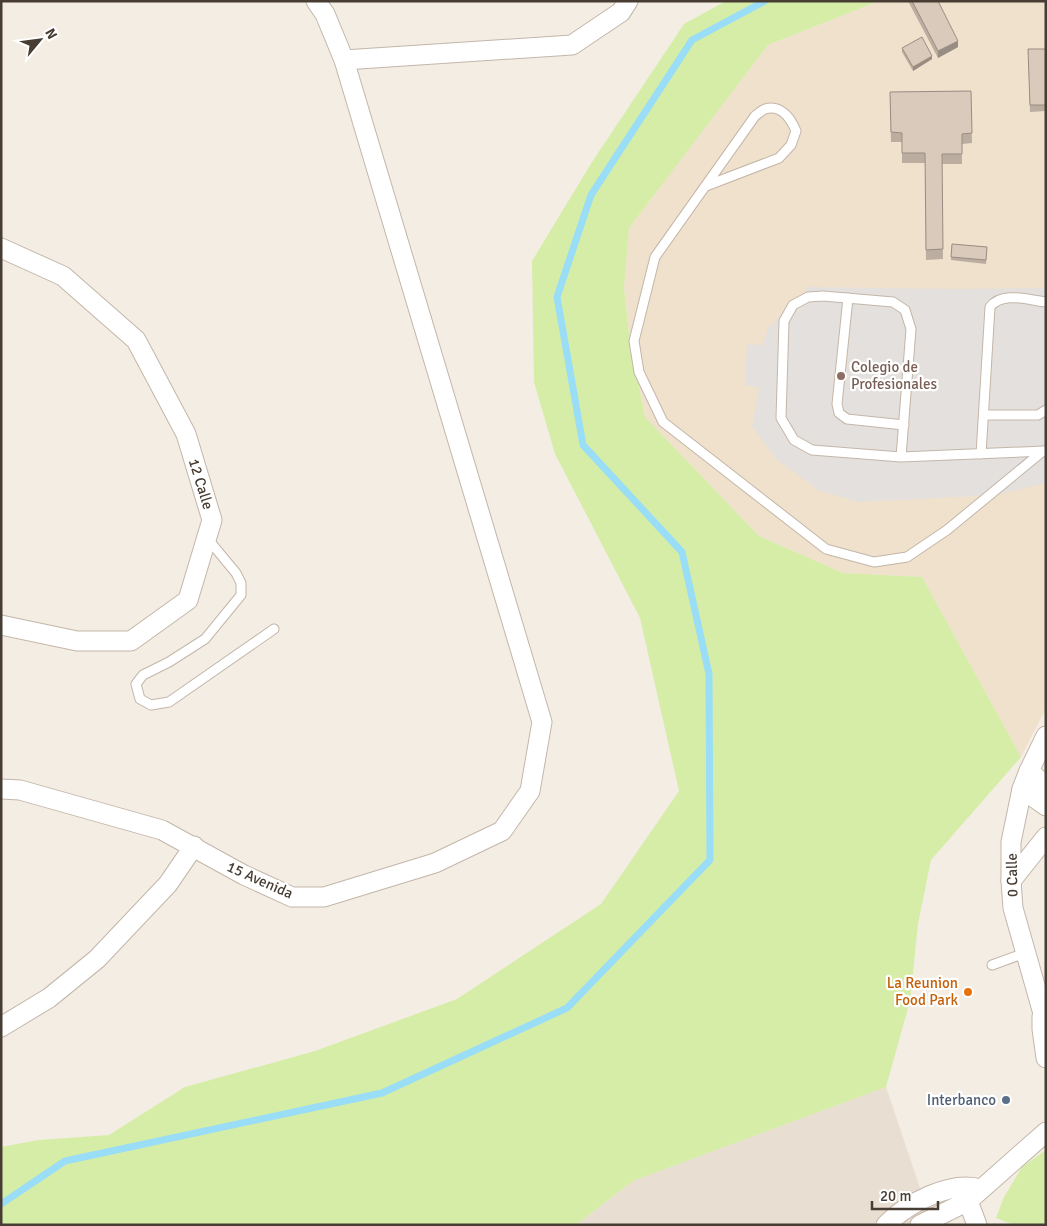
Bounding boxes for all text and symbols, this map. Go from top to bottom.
north arrow [15,15,65,65]
text: N [41,26,61,42]
place label: Colegio de Profesionales [851,358,938,393]
marker: Colegio de Profesionales [835,370,847,382]
street label: 12 Calle [185,456,217,512]
street label: 0 Calle [1003,853,1021,897]
street label: 15 Avenida [224,857,296,903]
place label: La Reunion Food Park [887,974,958,1009]
marker: La Reunion Food Park [962,986,974,998]
place label: Interbanco [927,1091,996,1109]
marker: Interbanco [1000,1094,1012,1106]
scale bar [872,1178,938,1210]
text: 20 m [880,1187,911,1205]

